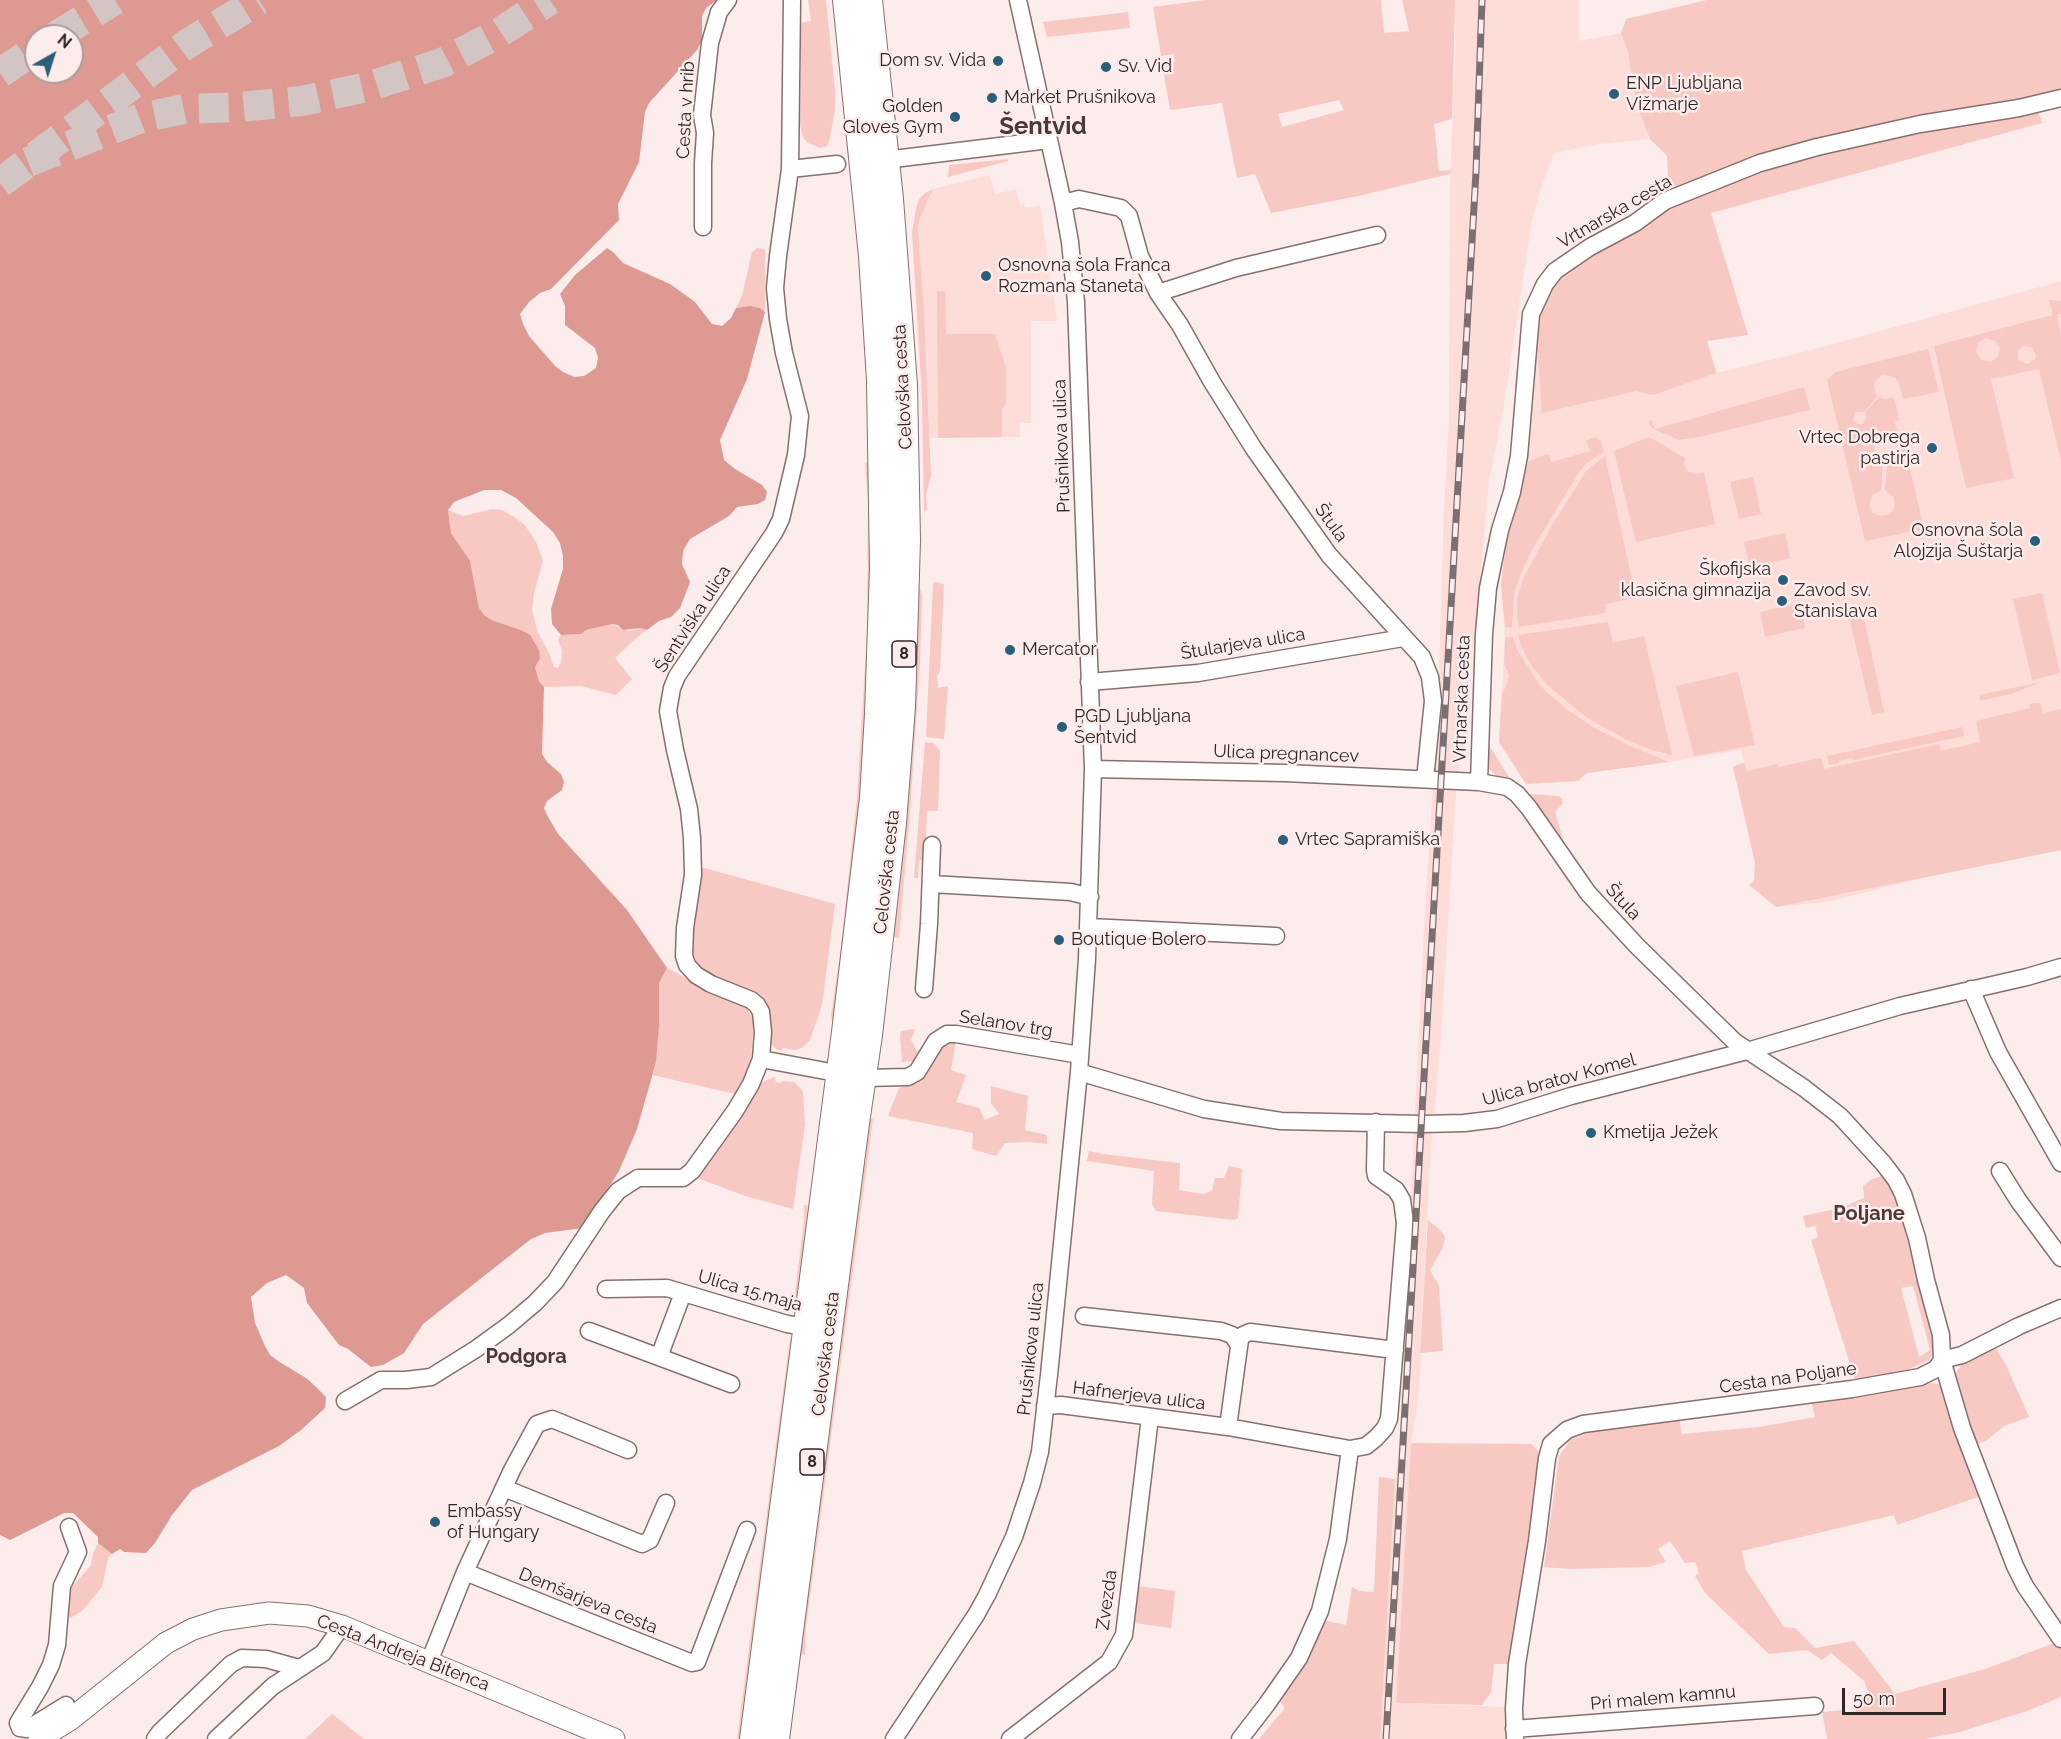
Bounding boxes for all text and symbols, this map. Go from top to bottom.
north arrow [24,24,84,84]
text: N [54,30,75,52]
place label: Dom sv. Vida [879,50,986,72]
marker: Dom sv. Vida [991,54,1005,68]
place label: Sv. Vid [1118,56,1172,78]
street label: Cesta v hrib [673,60,699,160]
marker: Sv. Vid [1099,60,1113,74]
place label: ENP Ljubljana Vižmarje [1626,73,1742,116]
place label: Market Prušnikova [1004,87,1156,109]
marker: ENP Ljubljana Vižmarje [1607,87,1621,101]
marker: Market Prušnikova [985,91,999,105]
place label: Golden Gloves Gym [843,96,943,138]
marker: Golden Gloves Gym [948,110,962,124]
district label: Šentvid [999,113,1087,141]
street label: Vrtnarska cesta [1554,171,1676,253]
place label: Osnovna šola Franca Rozmana Staneta [998,255,1170,298]
marker: Osnovna šola Franca Rozmana Staneta [979,269,993,283]
street label: Celovška cesta [889,324,917,450]
street label: Prušnikova ulica [1049,379,1075,513]
place label: Vrtec Dobrega pastirja [1799,427,1920,470]
marker: Vrtec Dobrega pastirja [1925,441,1939,455]
street label: Štula [1310,500,1352,546]
place label: Osnovna šola Alojzija Šuštarja [1894,520,2023,562]
marker: Osnovna šola Alojzija Šuštarja [2028,534,2042,548]
place label: Škofijska klasična gimnazija [1621,559,1771,602]
street label: Šentviška ulica [650,561,736,677]
marker: Škofijska klasična gimnazija [1776,573,1790,587]
place label: Zavod sv. Stanislava [1794,580,1877,622]
marker: Zavod sv. Stanislava [1775,594,1789,608]
street label: Štularjeva ulica [1179,623,1307,665]
street label: Vrtnarska cesta [1449,635,1475,763]
place label: Mercator [1022,639,1097,661]
road number: 8 [892,641,916,667]
marker: Mercator [1003,643,1017,657]
place label: PGD Ljubljana Šentvid [1074,706,1191,748]
marker: PGD Ljubljana Šentvid [1055,720,1069,734]
street label: Ulica pregnancev [1213,741,1359,767]
street label: Celovška cesta [870,809,904,935]
place label: Vrtec Sapramiška [1295,829,1440,851]
marker: Vrtec Sapramiška [1276,833,1290,847]
street label: Štula [1601,879,1645,925]
place label: Boutique Bolero [1071,929,1206,951]
marker: Boutique Bolero [1052,933,1066,947]
street label: Selanov trg [958,1006,1054,1042]
street label: Ulica bratov Komel [1480,1049,1638,1111]
place label: Kmetija Ježek [1603,1122,1718,1144]
marker: Kmetija Ježek [1584,1126,1598,1140]
district label: Poljane [1833,1202,1905,1226]
street label: Ulica 15.maja [695,1266,805,1316]
street label: Prušnikova ulica [1013,1281,1049,1417]
street label: Celovška cesta [808,1291,844,1417]
district label: Podgora [485,1345,567,1369]
street label: Cesta na Poljane [1718,1358,1858,1398]
street label: Hafnerjeva ulica [1071,1377,1207,1415]
road number: 8 [800,1449,824,1475]
place label: Embassy of Hungary [447,1501,540,1544]
marker: Embassy of Hungary [428,1515,442,1529]
street label: Demšarjeva cesta [515,1563,661,1639]
street label: Zvezda [1092,1569,1122,1631]
street label: Cesta Andreja Bitenca [313,1610,493,1696]
scale bar [1845,1676,1948,1714]
street label: Pri malem kamnu [1589,1681,1737,1715]
text: 50 m [1853,1688,1895,1709]

